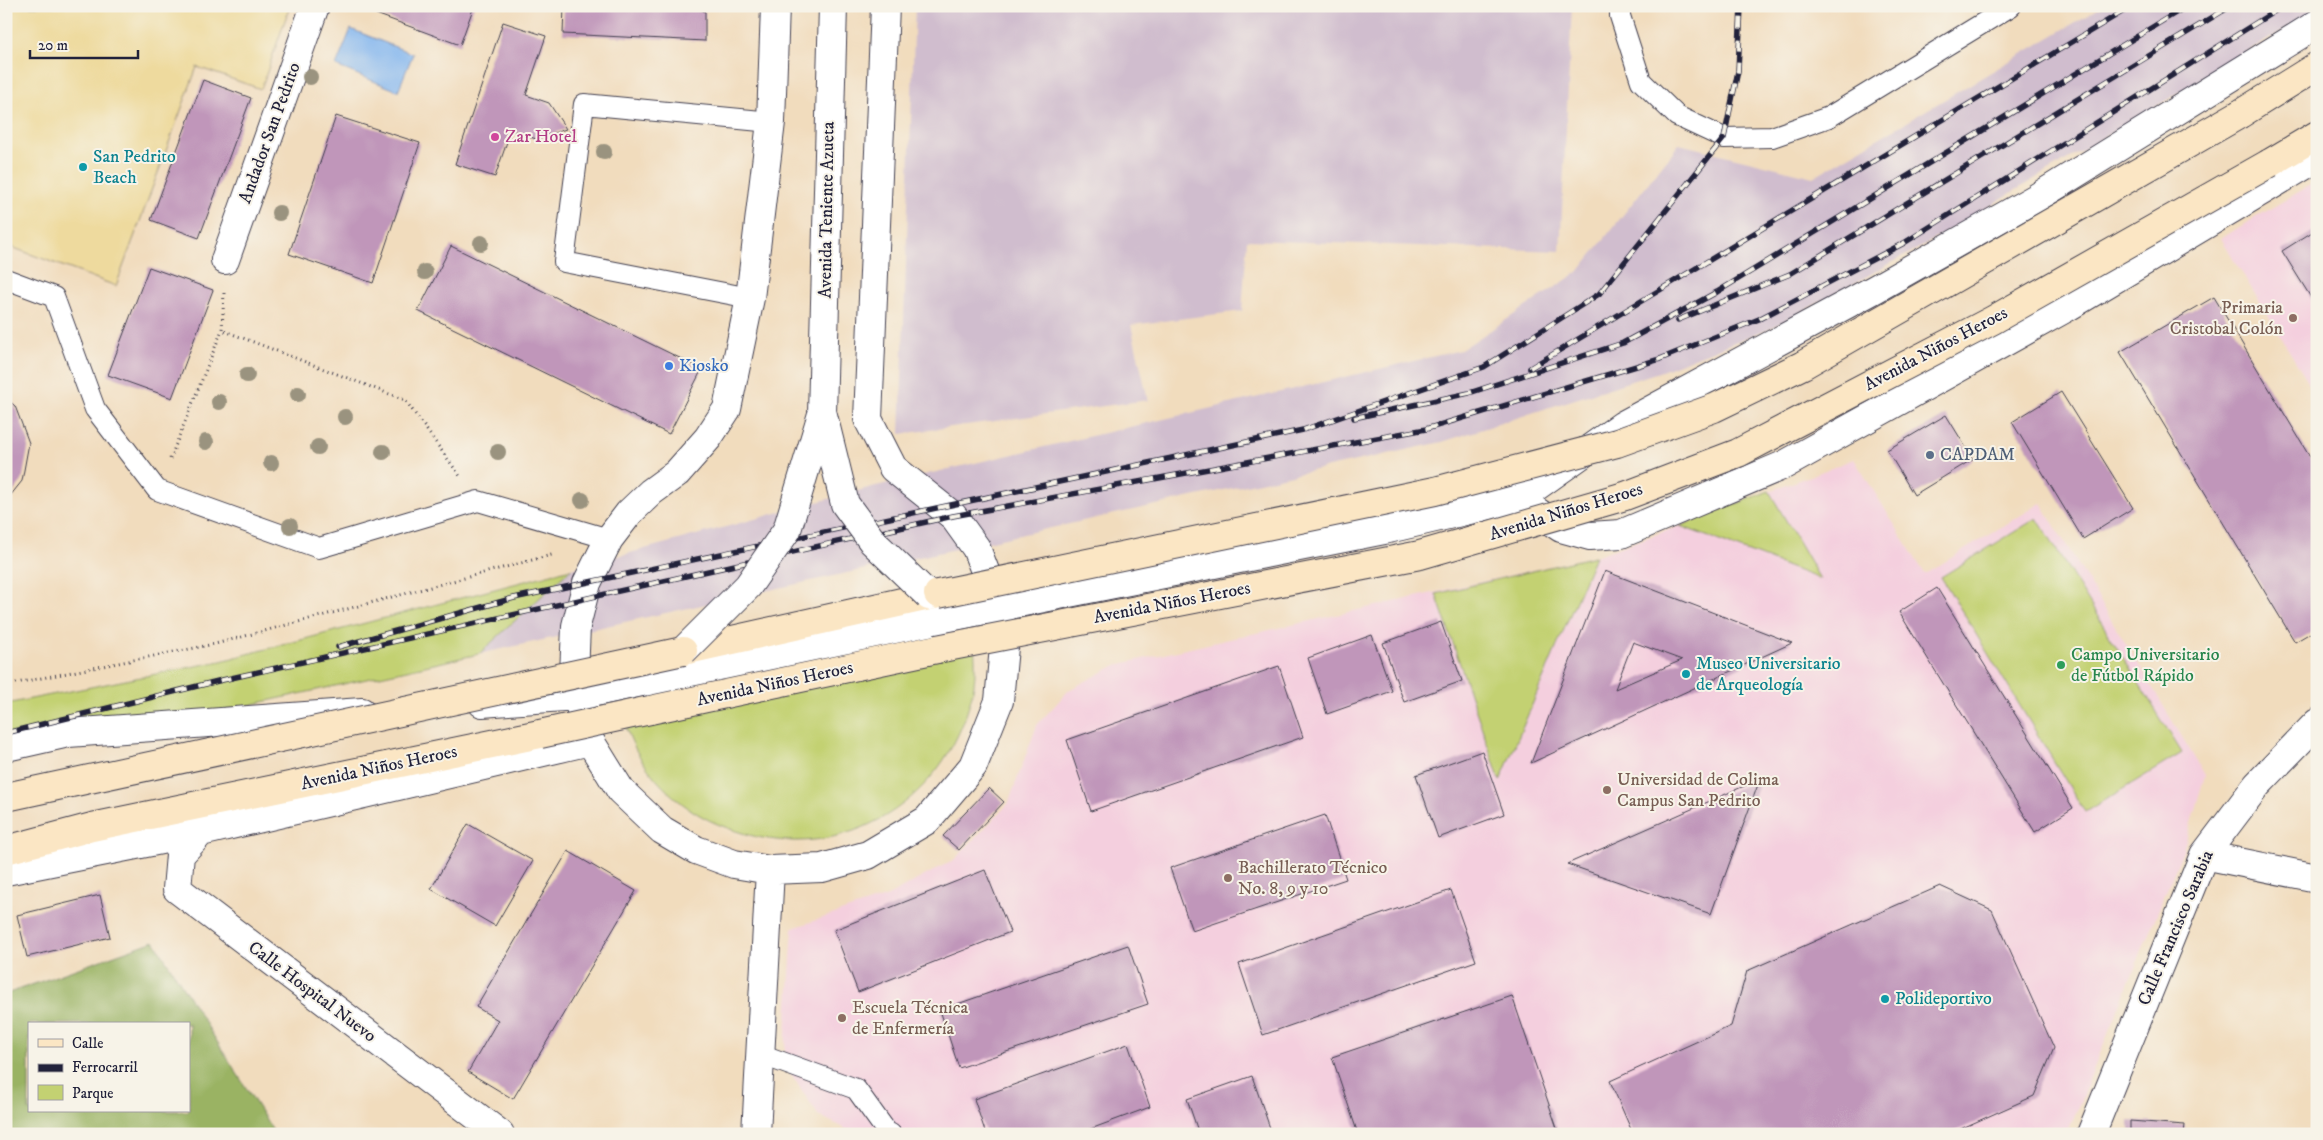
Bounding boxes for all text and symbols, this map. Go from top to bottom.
scale bar [30,28,138,60]
text: 20 m [38,36,68,55]
street label: Andador San Pedrito [234,59,306,207]
street label: Avenida Teniente Azueta [814,121,840,299]
place label: Zar Hotel [505,126,578,148]
marker: Zar Hotel [489,131,501,143]
place label: San Pedrito Beach [93,146,176,189]
marker: San Pedrito Beach [77,161,89,173]
place label: Primaria Cristobal Colón [2170,297,2284,340]
street label: Avenida Niños Heroes [1861,302,2011,396]
marker: Primaria Cristobal Colón [2287,312,2299,324]
place label: Kiosko [679,355,729,377]
marker: Kiosko [663,360,675,372]
place label: CAPDAM [1940,444,2015,466]
marker: CAPDAM [1924,449,1936,461]
street label: Avenida Niños Heroes [1487,478,1645,546]
street label: Avenida Niños Heroes [1092,577,1252,629]
place label: Campo Universitario de Fútbol Rápido [2071,644,2220,687]
place label: Museo Universitario de Arqueología [1696,653,1841,696]
street label: Avenida Niños Heroes [695,657,855,711]
marker: Campo Universitario de Fútbol Rápido [2055,659,2067,671]
marker: Museo Universitario de Arqueología [1680,668,1692,680]
street label: Avenida Niños Heroes [299,741,459,795]
place label: Universidad de Colima Campus San Pedrito [1617,769,1779,812]
marker: Universidad de Colima Campus San Pedrito [1601,784,1613,796]
street label: Calle Francisco Sarabia [2133,847,2219,1009]
place label: Bachillerato Técnico No. 8, 9 y 10 [1238,857,1388,900]
marker: Bachillerato Técnico No. 8, 9 y 10 [1222,872,1234,884]
street label: Calle Hospital Nuevo [244,937,381,1047]
place label: Polideportivo [1895,988,1992,1010]
marker: Polideportivo [1879,993,1891,1005]
place label: Escuela Técnica de Enfermería [852,997,968,1040]
marker: Escuela Técnica de Enfermería [836,1012,848,1024]
legend [28,1022,190,1112]
text: Calle [72,1034,104,1053]
text: Ferrocarril [72,1058,138,1077]
text: Parque [72,1084,113,1103]

